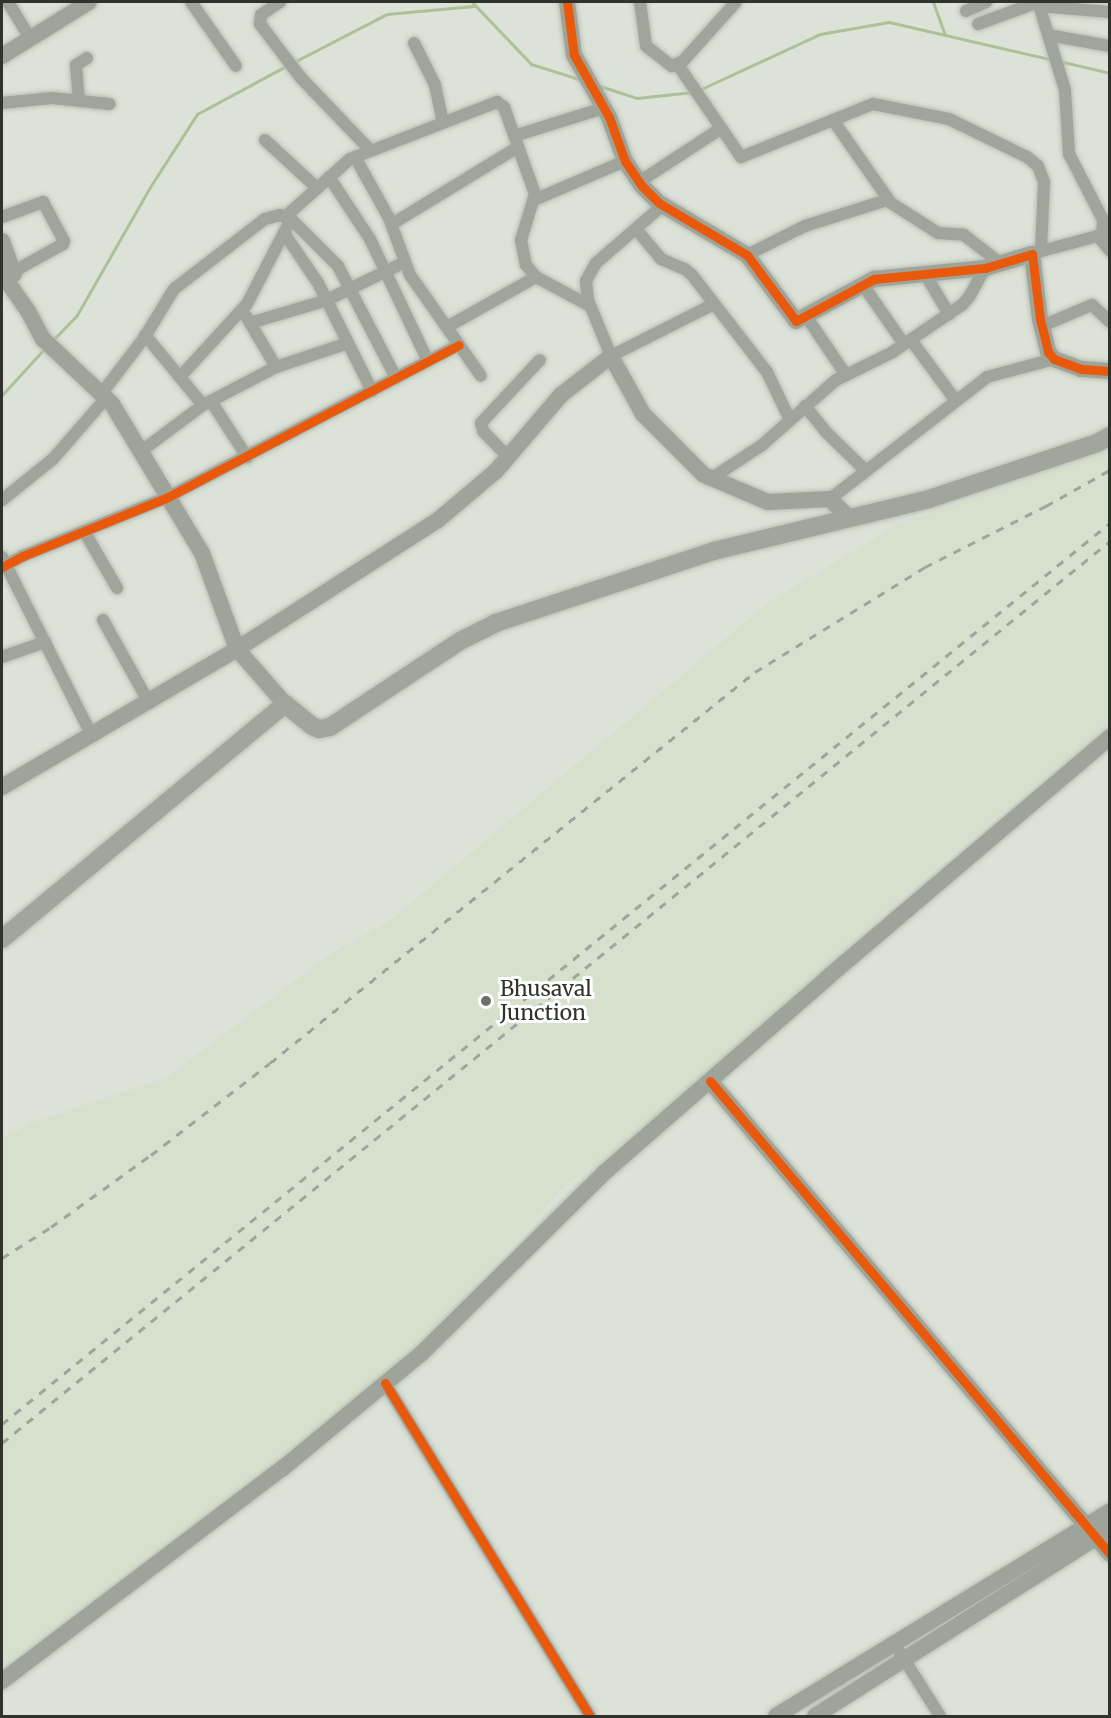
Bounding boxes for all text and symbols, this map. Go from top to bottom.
place label: Bhusaval Junction [500,976,592,1026]
marker: Bhusaval Junction [477,992,495,1010]

